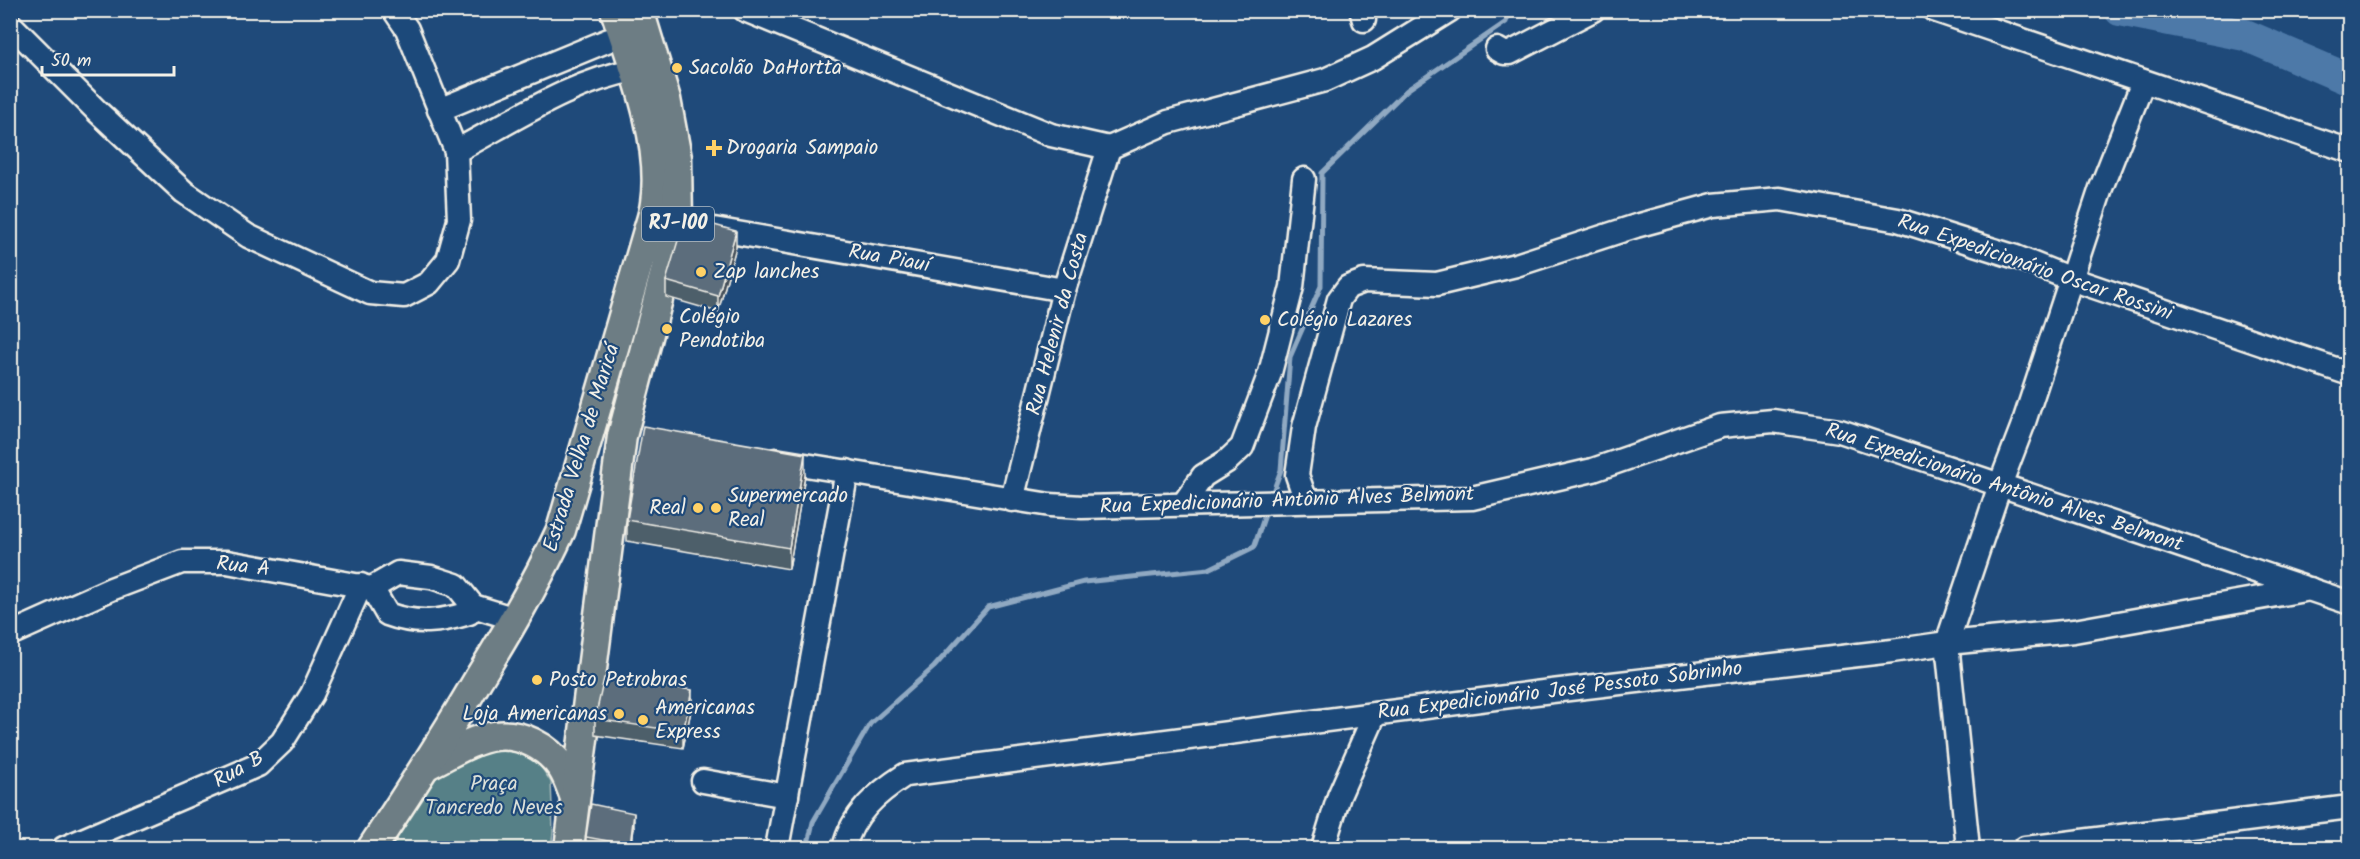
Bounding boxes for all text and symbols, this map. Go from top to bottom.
scale bar [42,39,174,77]
text: 50 m [51,47,91,76]
place label: Sacolão DaHortta [689,52,842,85]
marker: Sacolão DaHortta [670,61,684,75]
place label: Drogaria Sampaio [726,132,878,165]
marker: Drogaria Sampaio [707,141,721,155]
street label: Rua Expedicionário Oscar Rossini [1893,205,2178,331]
road number: RJ-100 [642,207,714,241]
street label: Rua Helenir da Costa [1018,229,1098,419]
street label: Rua Piauí [846,236,935,283]
place label: Zap lanches [713,256,820,289]
marker: Zap lanches [694,265,708,279]
place label: Colégio Pendotiba [679,301,765,358]
place label: Colégio Lazares [1277,304,1412,337]
marker: Colégio Lazares [1258,313,1272,327]
marker: Colégio Pendotiba [660,322,674,336]
street label: Estrada Velha de Maricá [535,338,630,556]
street label: Rua Expedicionário Antônio Alves Belmont [1821,414,2188,562]
street label: Rua Expedicionário Antônio Alves Belmont [1099,478,1476,524]
place label: Supermercado Real [728,480,848,537]
place label: Real [649,492,686,525]
marker: Real [691,501,705,515]
marker: Supermercado Real [709,501,723,515]
street label: Rua A [214,547,272,587]
street label: Rua Expedicionário José Pessoto Sobrinho [1376,652,1744,730]
place label: Posto Petrobras [549,664,687,697]
marker: Posto Petrobras [530,673,544,687]
place label: Americanas Express [655,692,755,749]
place label: Loja Americanas [462,698,607,731]
marker: Loja Americanas [612,707,626,721]
marker: Americanas Express [636,713,650,727]
street label: Rua B [207,742,271,798]
park label: Praça Tancredo Neves [425,768,563,825]

